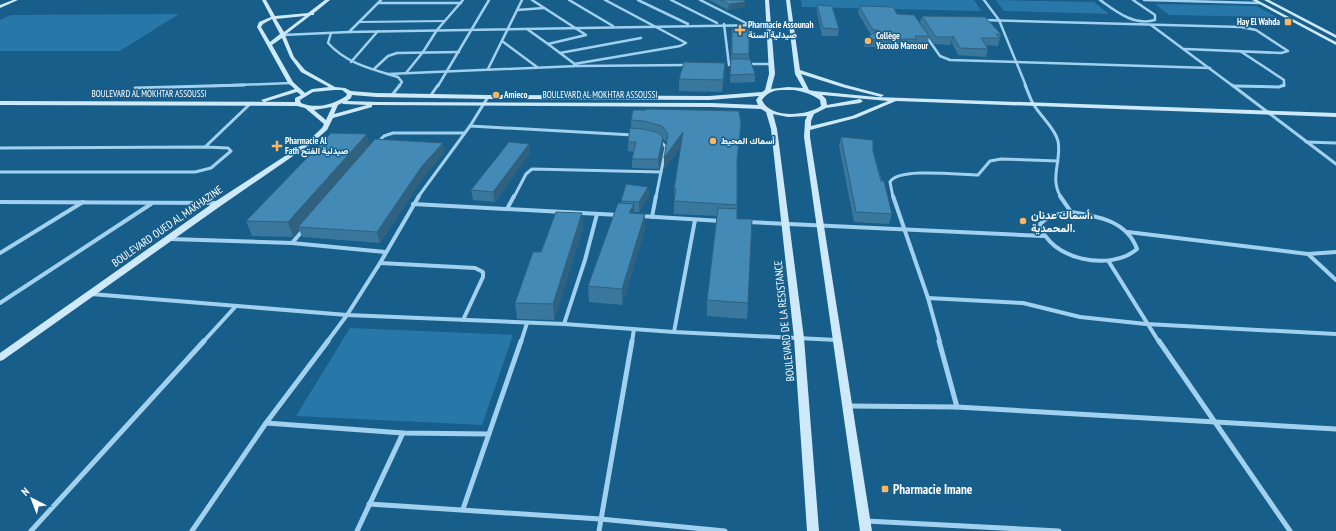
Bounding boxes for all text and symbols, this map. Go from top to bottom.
place label: Hay El Wahda [1237,16,1280,27]
marker: Hay El Wahda [1283,17,1293,27]
place label: Pharmacie Assounah صيدلية السنة [748,19,814,41]
marker: Pharmacie Assounah صيدلية السنة [735,25,745,35]
place label: Collège Yacoub Mansour [875,30,928,51]
marker: Collège Yacoub Mansour [863,36,873,46]
street label: BOULEVARD AL MOKHTAR ASSOUSSI [92,88,206,99]
place label: Amieco [503,89,527,100]
street label: BOULEVARD AL MOKHTAR ASSOUSSI [543,89,657,100]
marker: Amieco [491,90,501,100]
place label: Pharmacie Al Fath صيدلية الفتح [285,135,349,158]
place label: أسماك المحيط [721,135,775,147]
marker: أسماك المحيط [708,136,718,146]
marker: Pharmacie Al Fath صيدلية الفتح [272,141,282,151]
street label: BOULEVARD OUED AL MAKHAZINE [109,182,225,270]
place label: أسماك عدنان، المحمدية. [1031,208,1093,235]
marker: أسماك عدنان، المحمدية. [1018,216,1028,226]
street label: BOULEVARD DE LA RESISTANCE [771,260,797,382]
north arrow [12,479,52,519]
place label: Pharmacie Imane [893,481,973,498]
text: N [18,484,32,499]
marker: Pharmacie Imane [880,484,890,494]

